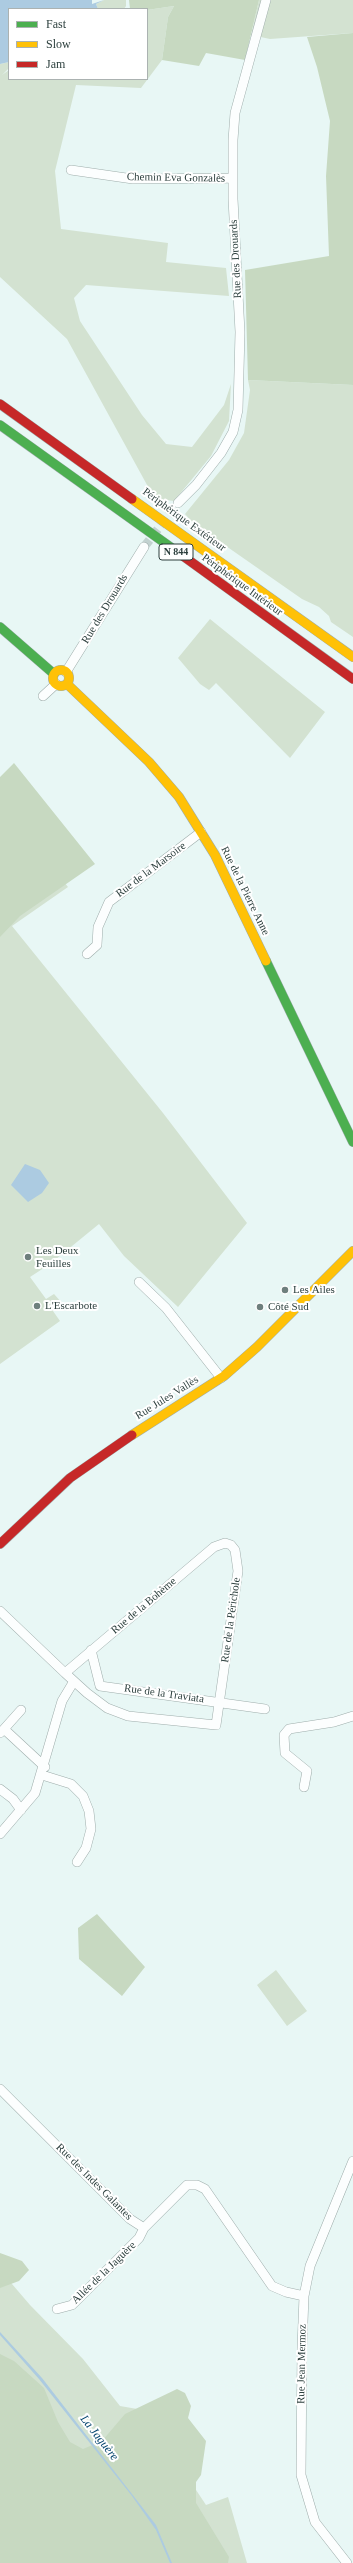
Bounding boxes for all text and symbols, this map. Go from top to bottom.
legend [8,8,148,80]
text: Fast [46,17,66,31]
text: Slow [46,37,71,51]
text: Jam [46,57,65,71]
street label: Chemin Eva Gonzalès [127,171,225,185]
street label: Rue des Drouards [227,219,245,299]
street label: Périphérique Extérieur [140,485,228,555]
road number: N 844 [159,544,193,560]
street label: Périphérique Intérieur [199,551,285,619]
street label: Rue des Drouards [79,572,131,646]
street label: Rue de la Marsoire [113,839,189,901]
street label: Rue de la Pierre Anne [218,844,272,938]
place label: Les Deux Feuilles [36,1244,78,1270]
marker: Les Deux Feuilles [23,1252,33,1262]
place label: Les Ailes [293,1283,335,1297]
marker: Les Ailes [280,1285,290,1295]
place label: L'Escarbote [45,1299,97,1313]
place label: Côté Sud [268,1300,309,1314]
marker: L'Escarbote [32,1301,42,1311]
marker: Côté Sud [255,1302,265,1312]
street label: Rue Jules Vallès [133,1373,201,1423]
street label: Rue de la Bohème [109,1575,179,1637]
street label: Rue de la Périchole [218,1577,244,1663]
street label: Rue de la Traviata [123,1682,205,1706]
street label: Rue des Indes Galantes [53,2141,135,2223]
street label: Allée de la Jaguère [69,2239,139,2307]
street label: Rue Jean Mermoz [295,2324,309,2404]
water label: La Jaguère [77,2412,121,2464]

